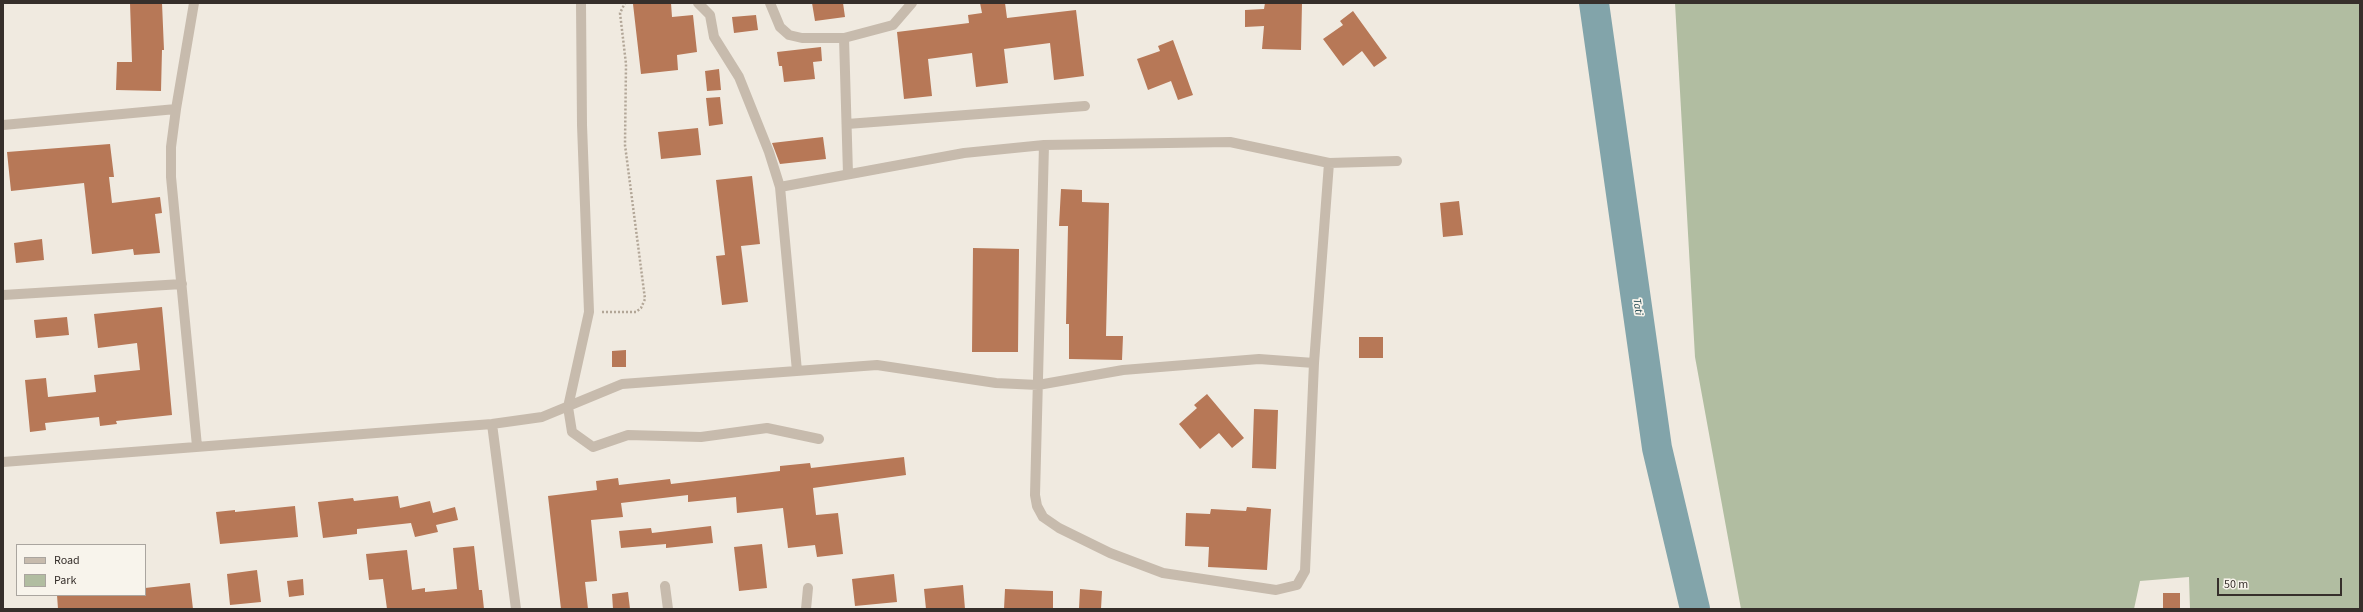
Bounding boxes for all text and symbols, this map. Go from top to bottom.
water label: Tati [1629,298,1645,316]
legend [16,544,146,596]
text: Road [54,552,80,569]
scale bar [2219,570,2344,596]
text: Park [54,572,76,589]
text: 50 m [2224,576,2248,593]

